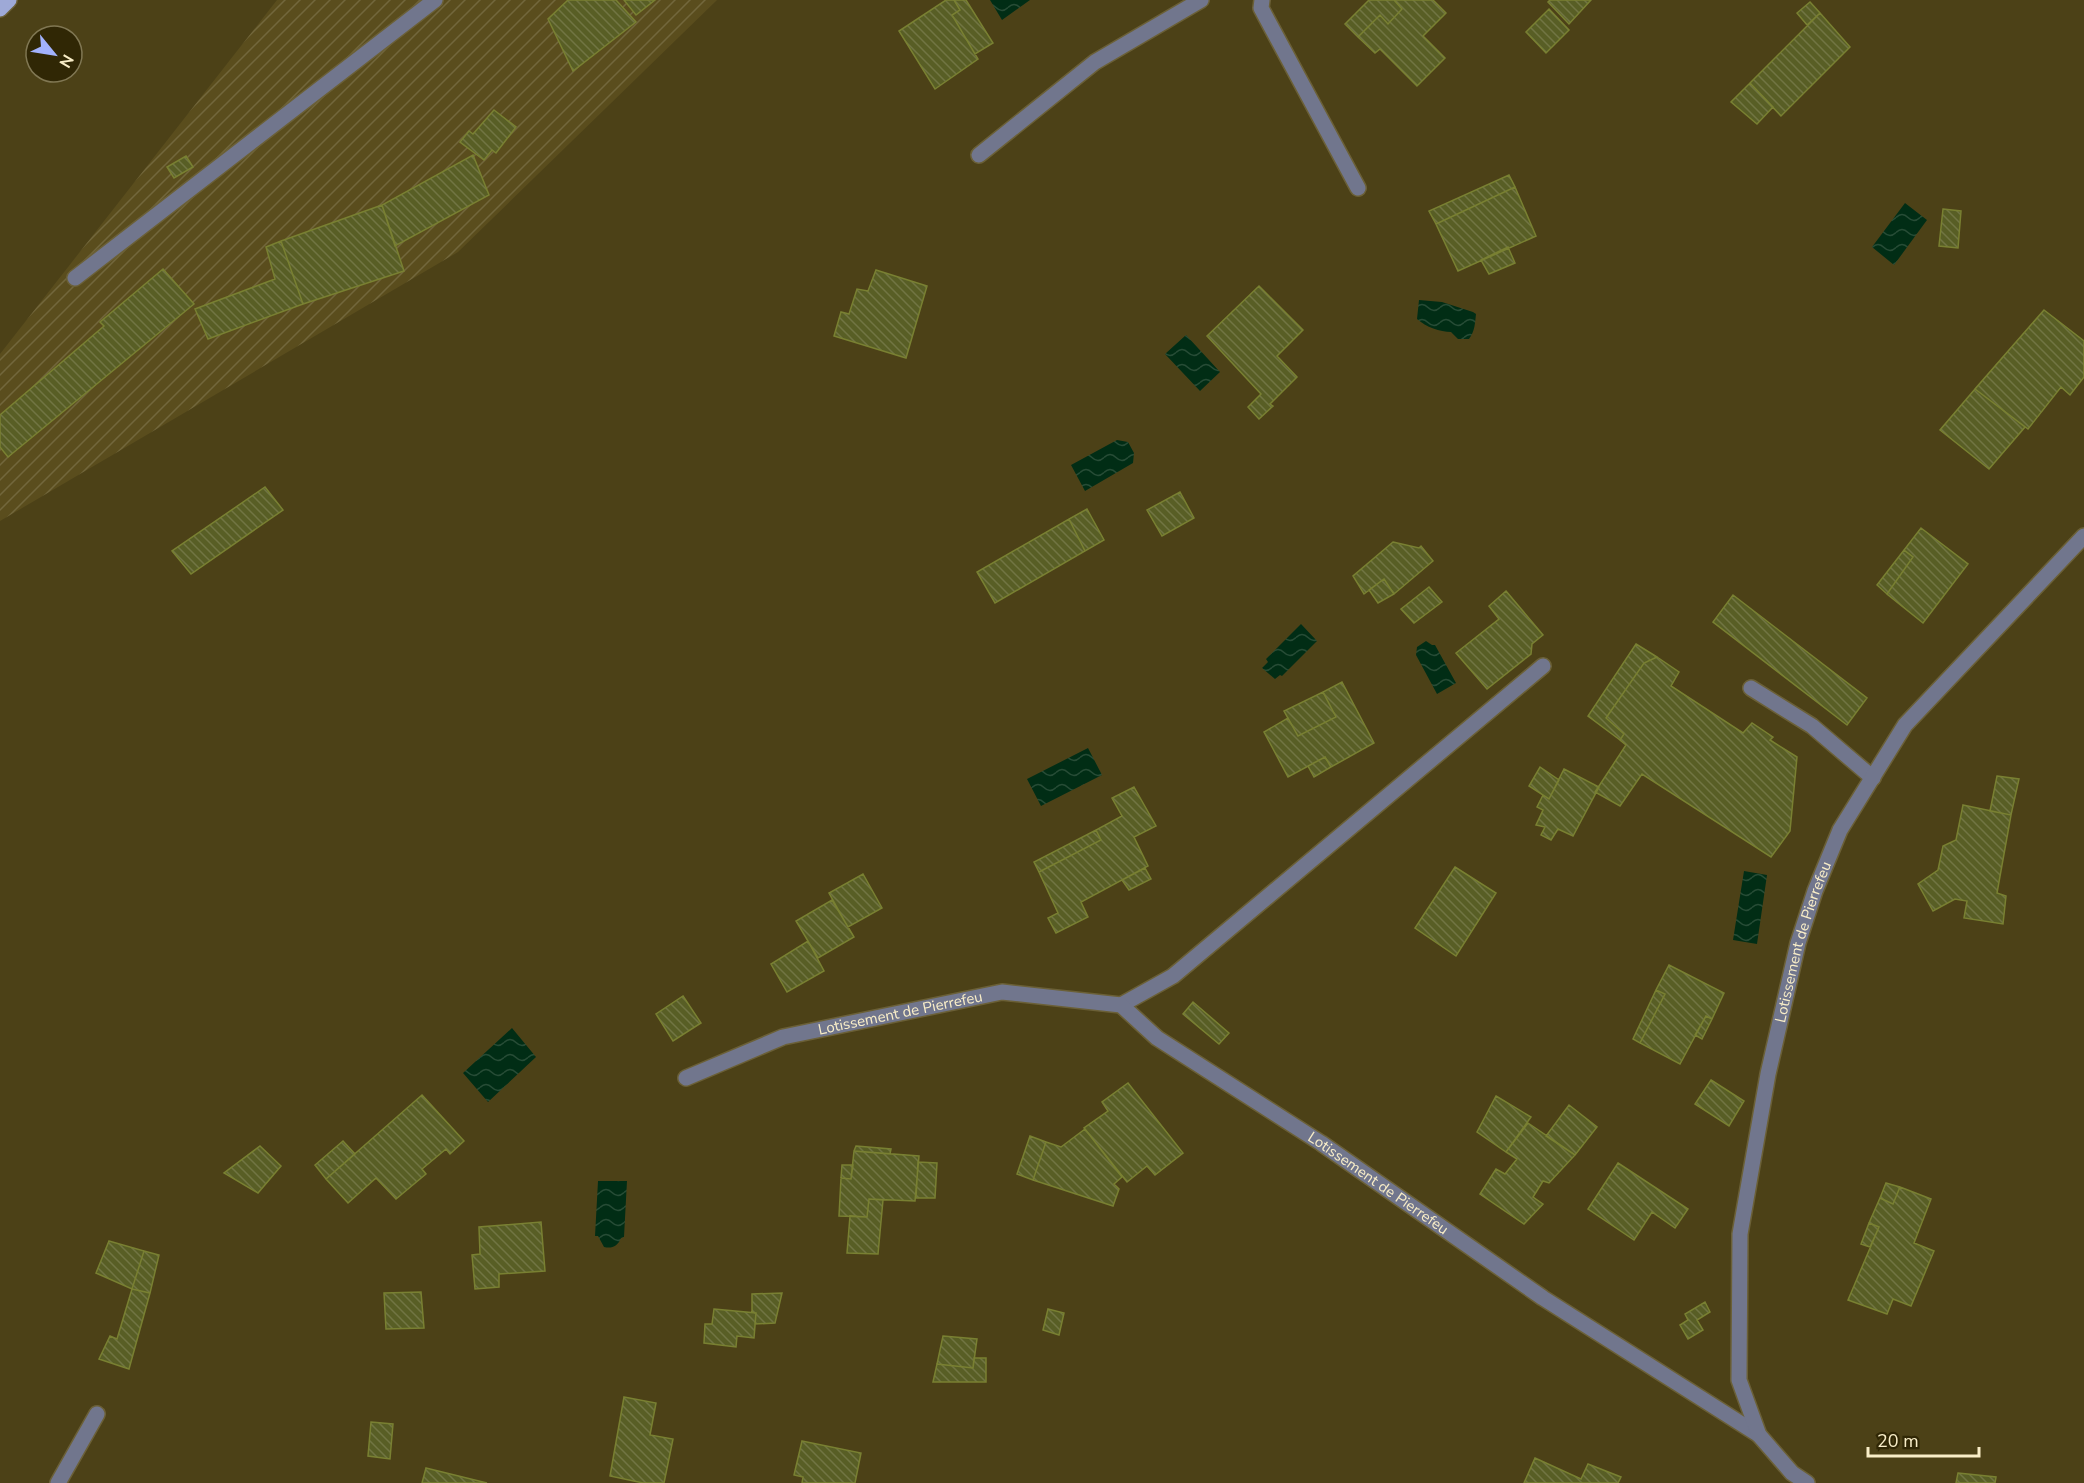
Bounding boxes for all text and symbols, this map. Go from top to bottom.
north arrow [24,24,84,84]
text: N [54,50,79,72]
street label: Lotissement de Pierrefeu [1770,858,1836,1025]
street label: Lotissement de Pierrefeu [816,986,984,1040]
street label: Lotissement de Pierrefeu [1304,1127,1453,1239]
scale bar [1868,1420,1979,1458]
text: 20 m [1877,1429,1919,1453]

